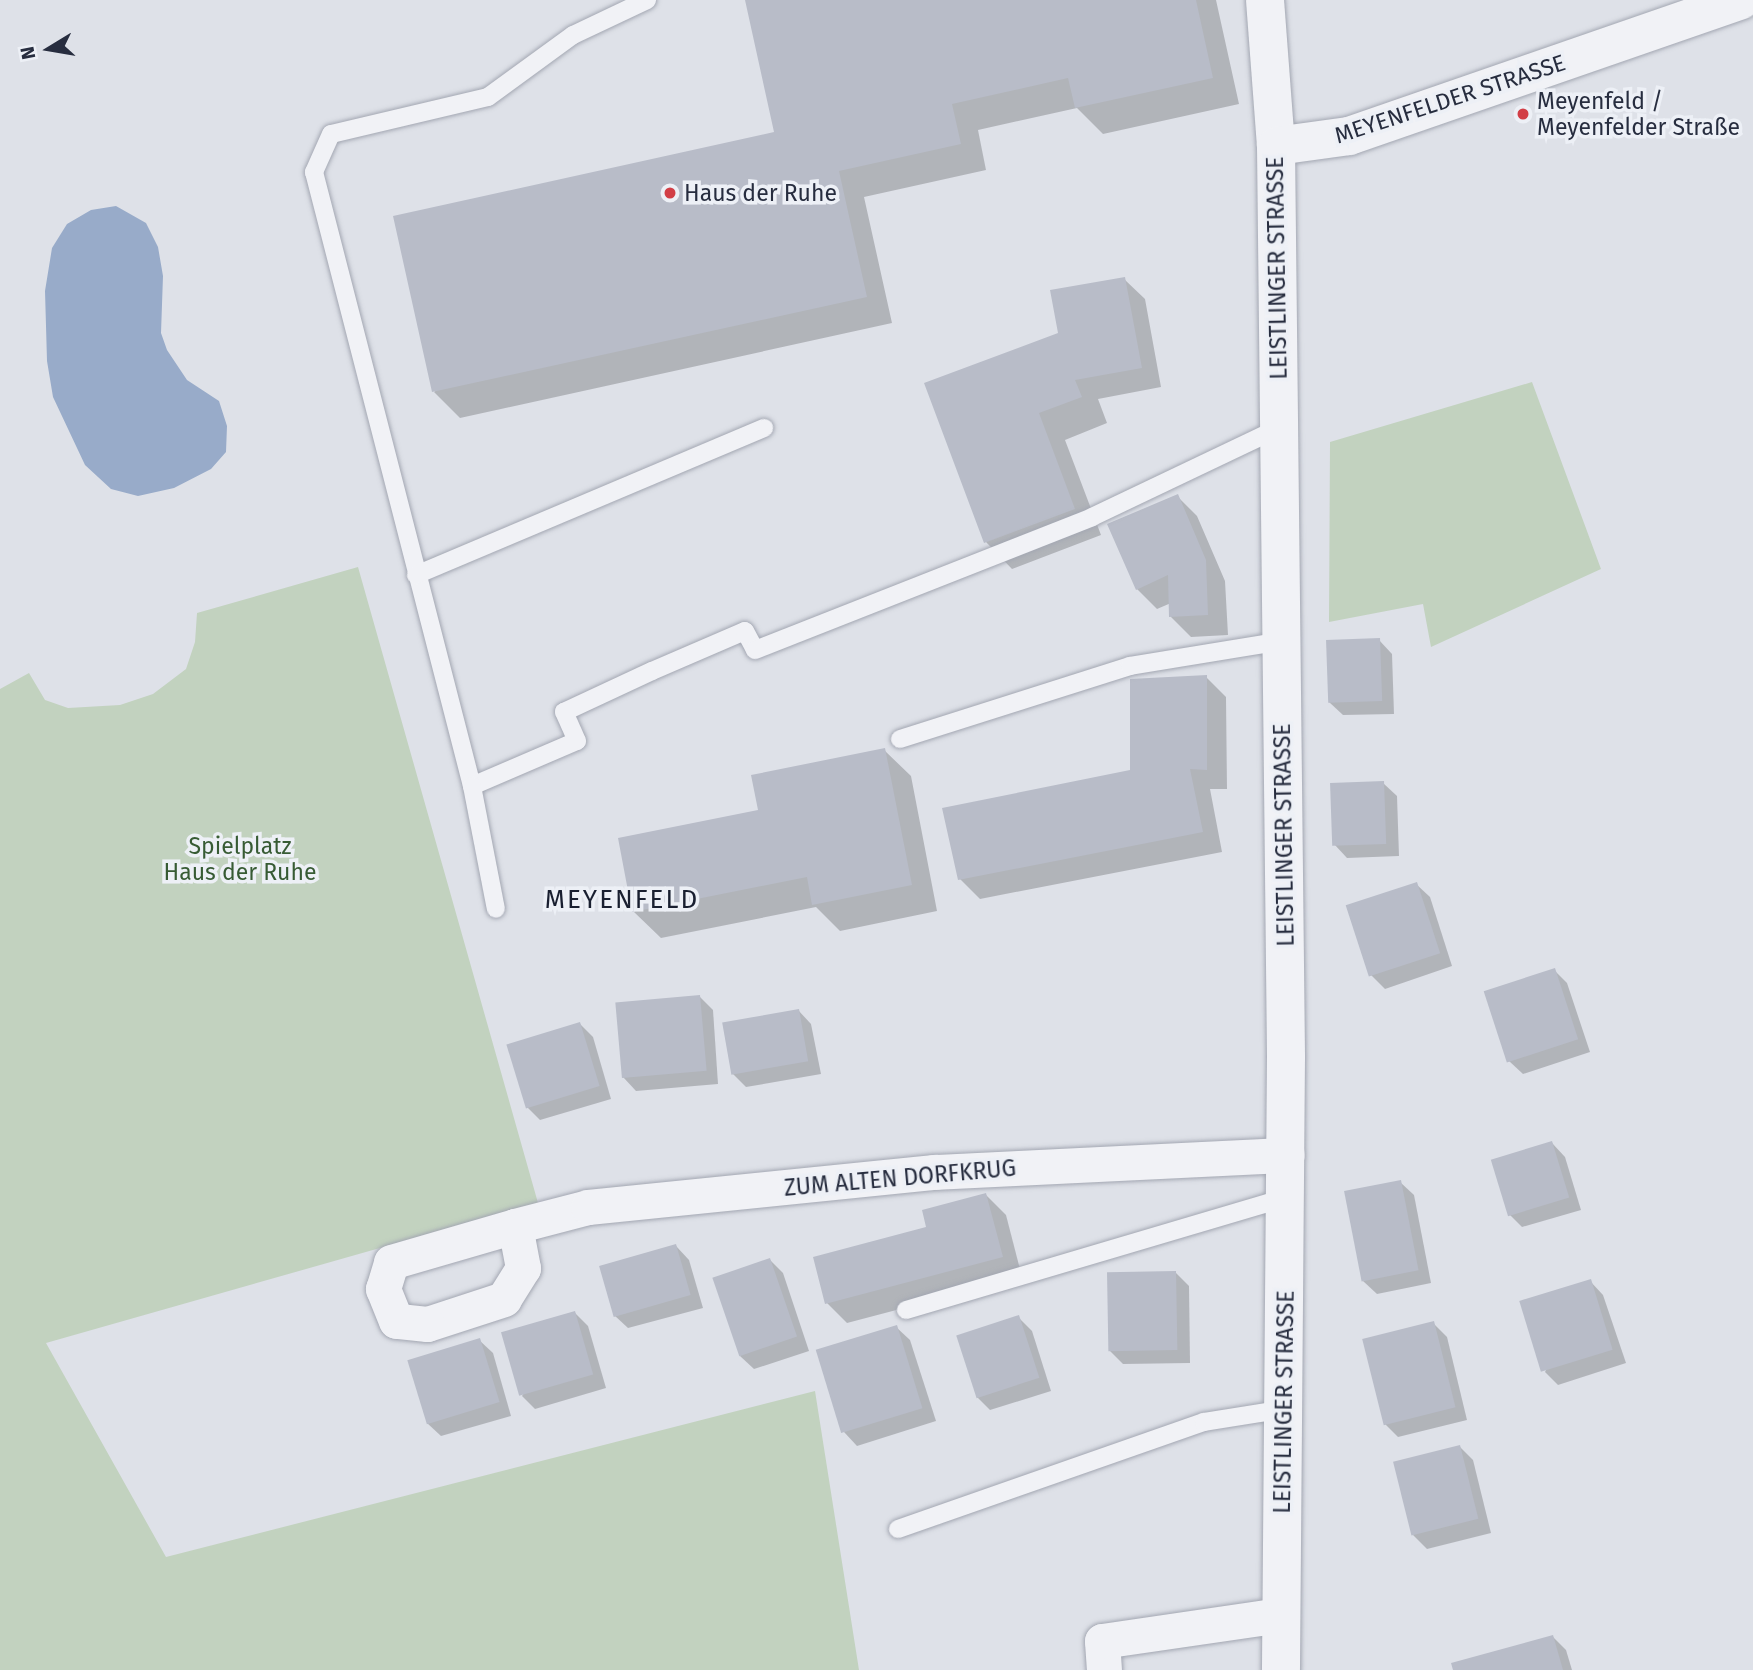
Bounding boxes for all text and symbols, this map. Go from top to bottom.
north arrow [14,14,84,84]
text: N [15,45,40,61]
street label: MEYENFELDER STRASSE [1331,49,1569,149]
place label: Meyenfeld / Meyenfelder Straße [1537,87,1740,141]
marker: Meyenfeld / Meyenfelder Straße [1515,106,1531,122]
street label: LEISTLINGER STRASSE [1261,156,1293,380]
place label: Haus der Ruhe [684,179,837,207]
marker: Haus der Ruhe [662,185,678,201]
street label: LEISTLINGER STRASSE [1268,723,1300,947]
park label: Spielplatz Haus der Ruhe [164,832,316,886]
district label: MEYENFELD [546,884,698,916]
street label: ZUM ALTEN DORFKRUG [783,1154,1017,1202]
street label: LEISTLINGER STRASSE [1268,1290,1300,1514]

